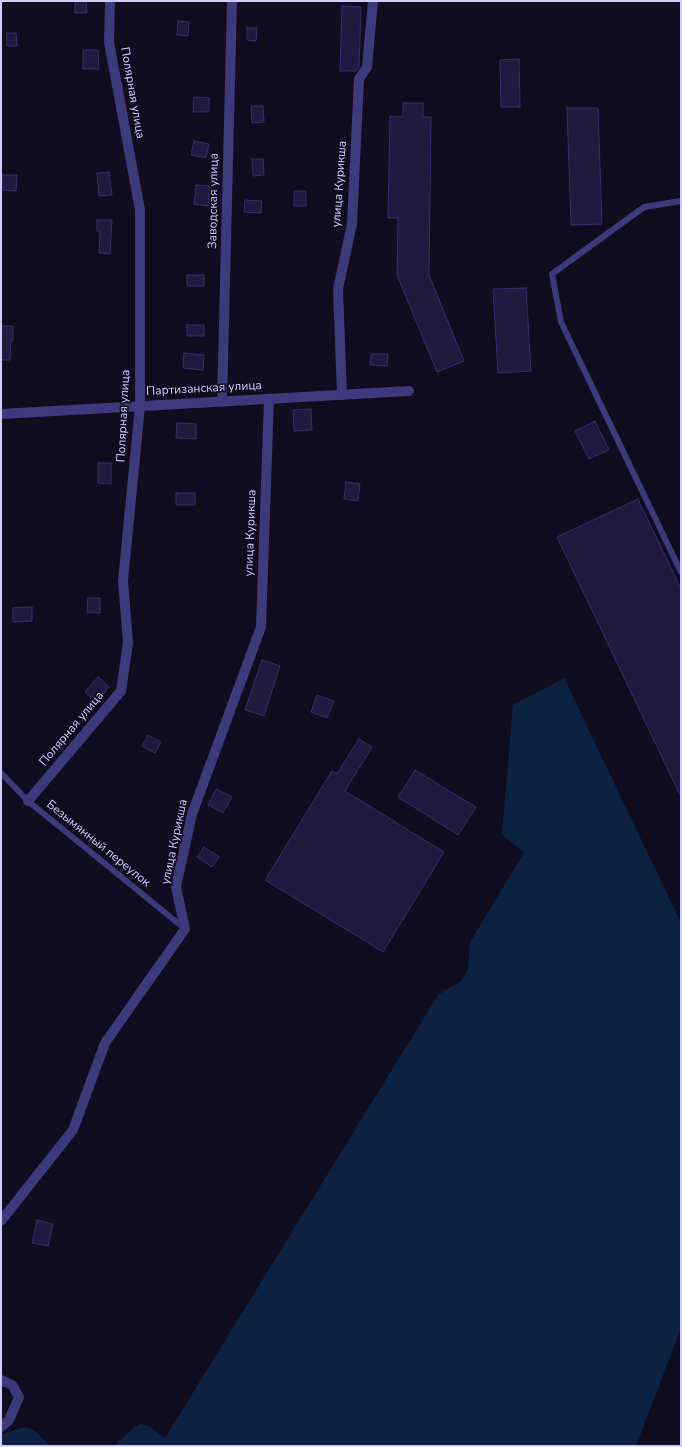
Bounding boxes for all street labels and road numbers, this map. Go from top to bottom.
street label: Полярная улица [117,46,147,140]
street label: улица Курикша [330,140,350,228]
street label: Заводская улица [206,153,222,249]
street label: Полярная улица [114,369,134,463]
street label: Партизанская улица [146,379,262,399]
street label: улица Курикша [242,489,260,577]
street label: Полярная улица [37,689,107,769]
street label: Безымянный переулок [43,798,153,890]
street label: улица Курикша [159,798,191,886]

